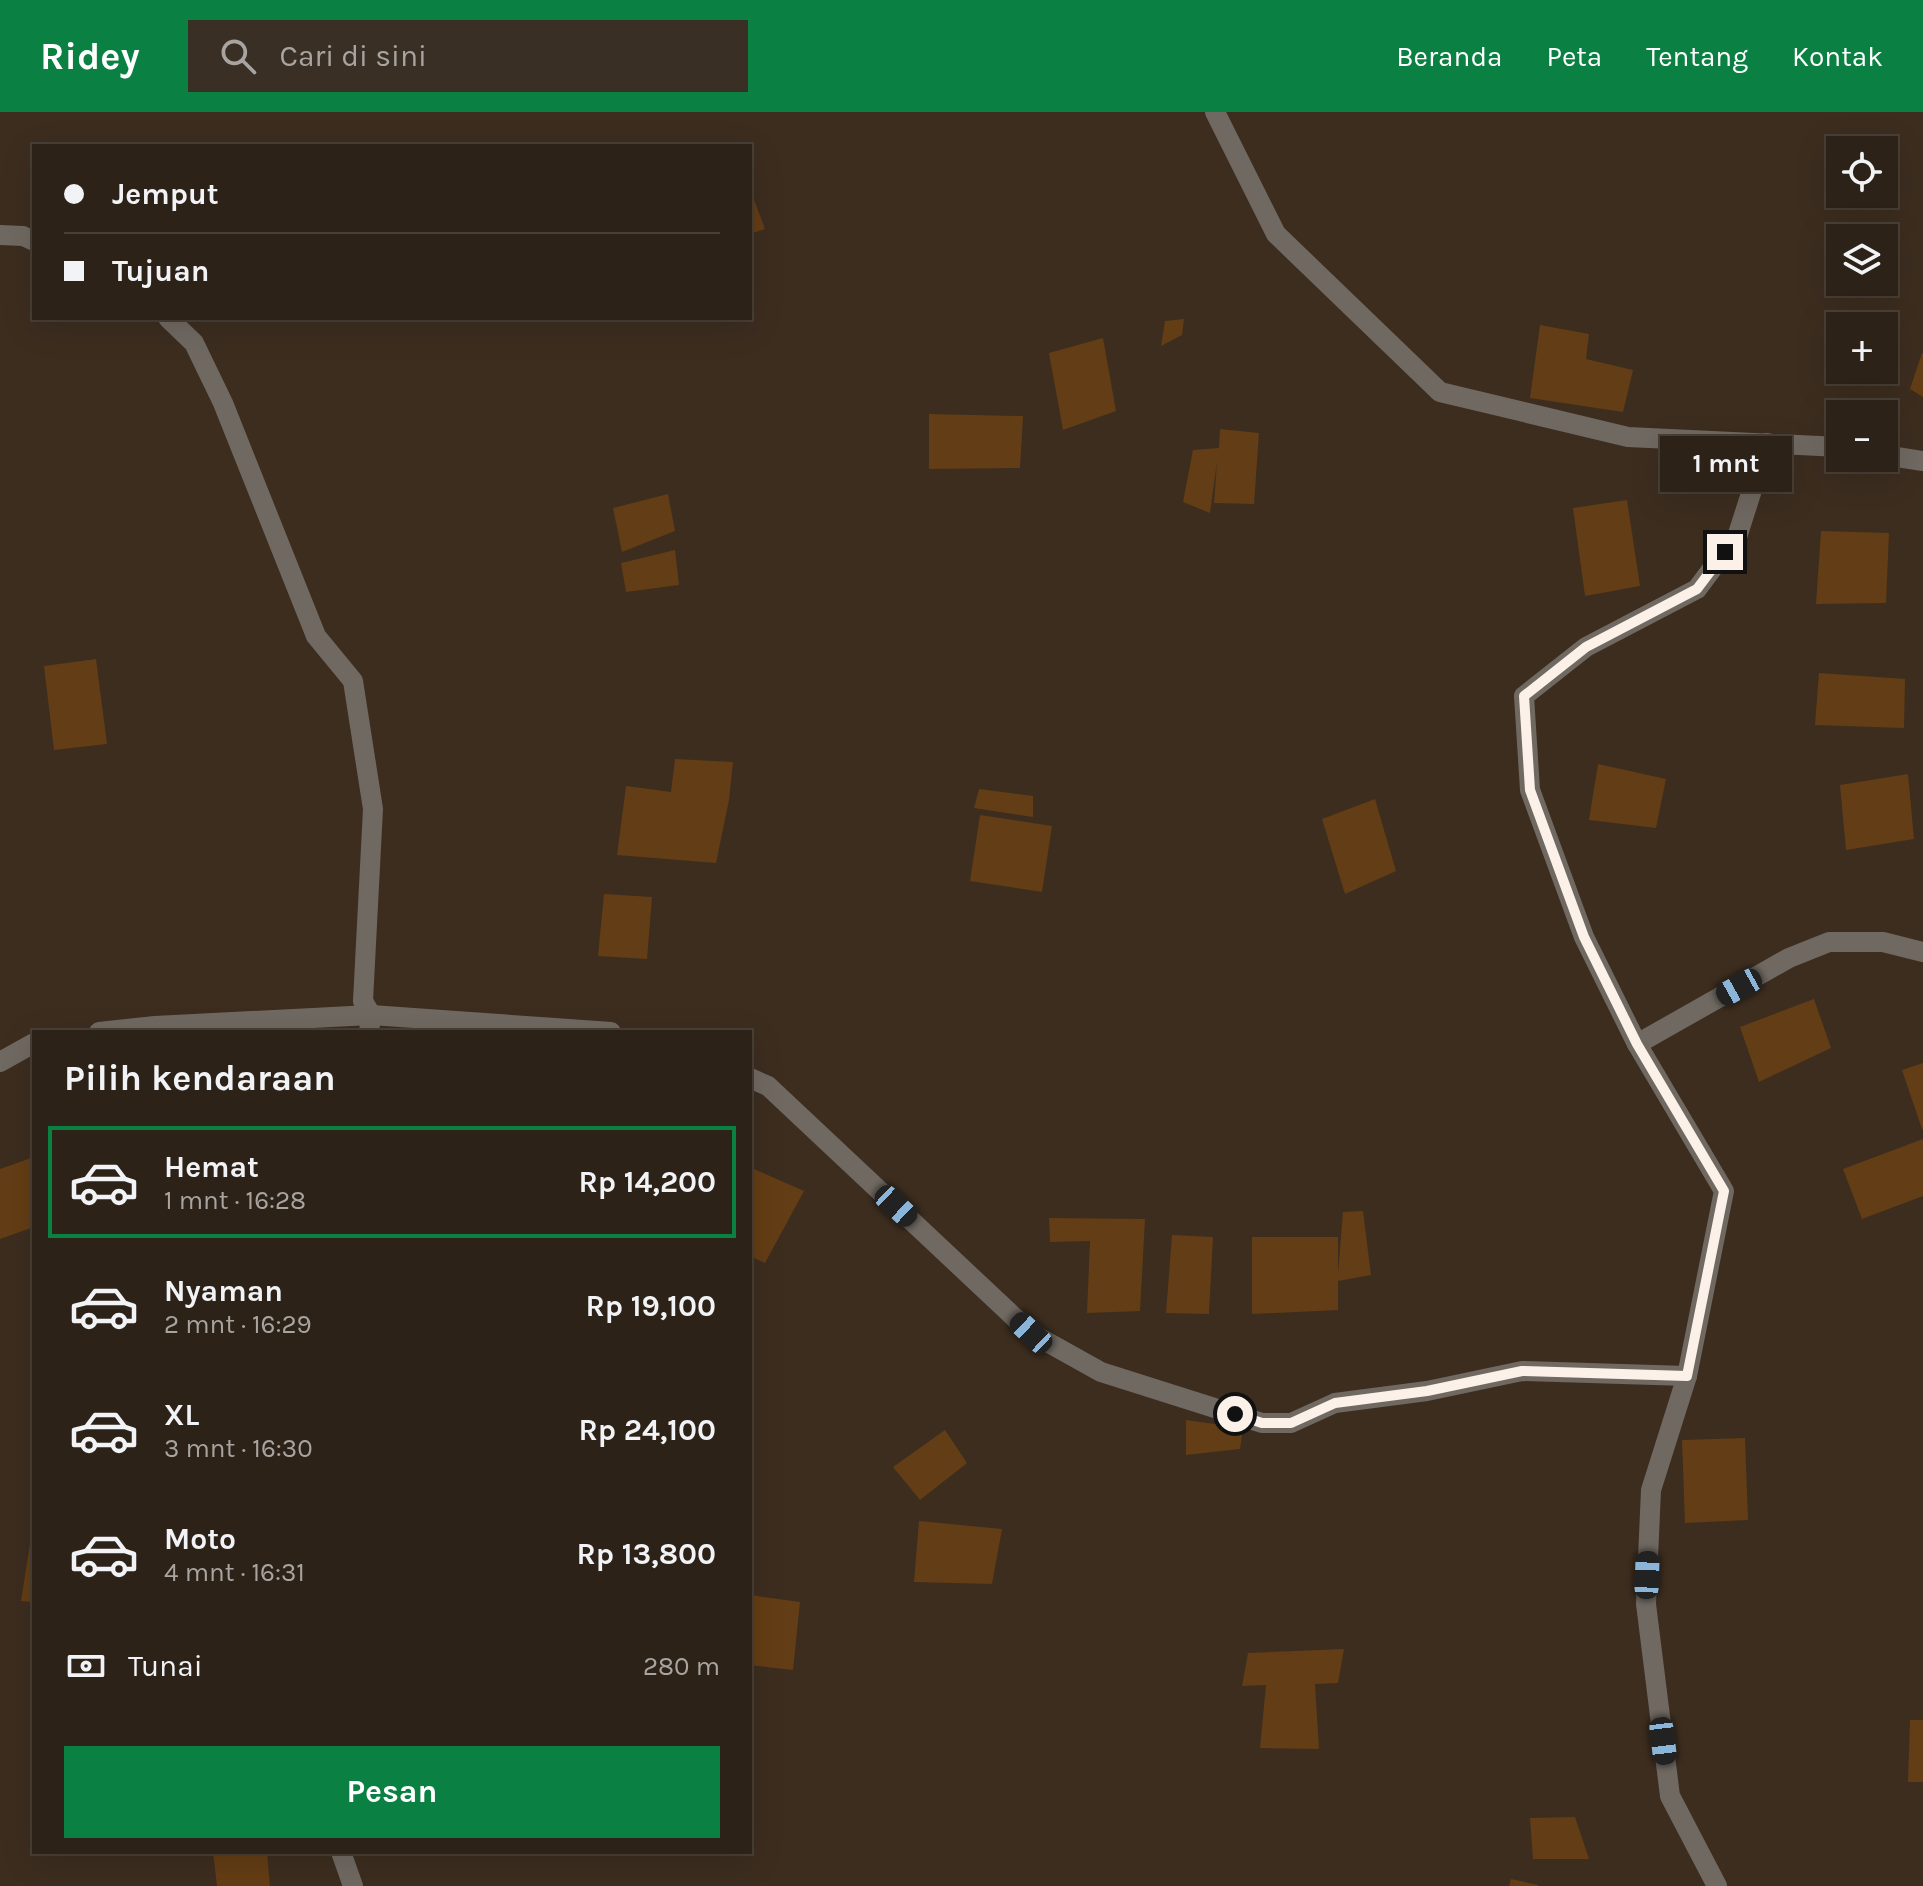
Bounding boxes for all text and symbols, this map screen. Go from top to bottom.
search box [188,20,748,92]
text: Ridey [40,34,140,79]
icon: search [216,34,260,78]
text: Cari di sini [280,38,427,74]
text: Beranda [1396,40,1502,73]
text: Peta [1546,40,1602,73]
text: Tentang [1646,40,1748,73]
text: Kontak [1792,40,1883,73]
map controls [1826,136,1898,472]
button: locate [1826,136,1898,208]
text: Jemput [112,176,219,212]
button: layers [1826,224,1898,296]
text: Tujuan [112,253,209,289]
button: + [1826,312,1898,384]
button: − [1826,400,1898,472]
callout: 1 mnt [1659,436,1791,492]
text: 1 mnt [1693,448,1759,479]
route end [1707,534,1743,570]
car [1712,965,1766,1009]
text: Pilih kendaraan [64,1057,336,1099]
icon: car [68,1146,140,1218]
text: Hemat [164,1149,259,1185]
text: Rp 14,200 [579,1164,716,1200]
car [870,1181,922,1231]
text: 1 mnt · 16:28 [164,1185,306,1216]
icon: car [68,1270,140,1342]
text: Nyaman [164,1273,283,1309]
text: Rp 19,100 [586,1288,716,1324]
car [1005,1308,1057,1358]
text: 2 mnt · 16:29 [164,1309,312,1340]
icon: car [68,1394,140,1466]
route start [1217,1396,1253,1432]
text: XL [164,1397,199,1433]
text: Rp 24,100 [579,1412,716,1448]
text: 3 mnt · 16:30 [164,1433,313,1464]
icon: car [68,1518,140,1590]
text: Moto [164,1521,236,1557]
text: Rp 13,800 [577,1536,716,1572]
car [1634,1551,1660,1599]
text: 4 mnt · 16:31 [164,1557,305,1588]
icon: cash [64,1644,108,1688]
text: Tunai [128,1648,203,1684]
text: 280 m [643,1651,720,1682]
car [1648,1716,1678,1766]
button: Pesan [64,1746,720,1838]

